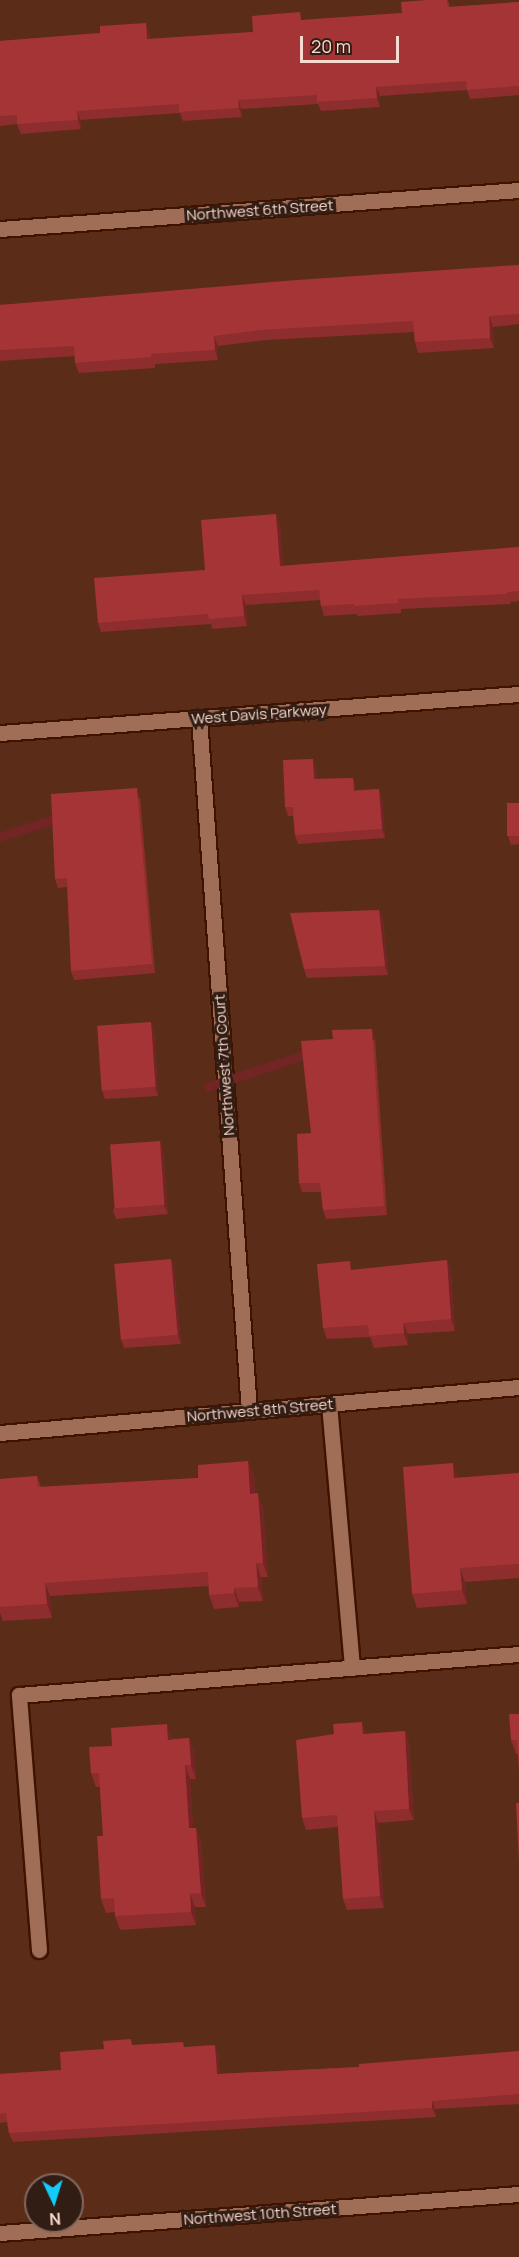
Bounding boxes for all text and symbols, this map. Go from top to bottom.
scale bar [303,24,402,62]
text: 20 m [311,34,351,58]
street label: Northwest 6th Street [186,196,334,224]
street label: West Davis Parkway [191,700,327,728]
street label: Northwest 7th Court [210,994,238,1136]
street label: Northwest 8th Street [186,1395,334,1425]
north arrow [24,2173,84,2233]
street label: Northwest 10th Street [183,2200,337,2228]
text: N [49,2208,62,2230]

